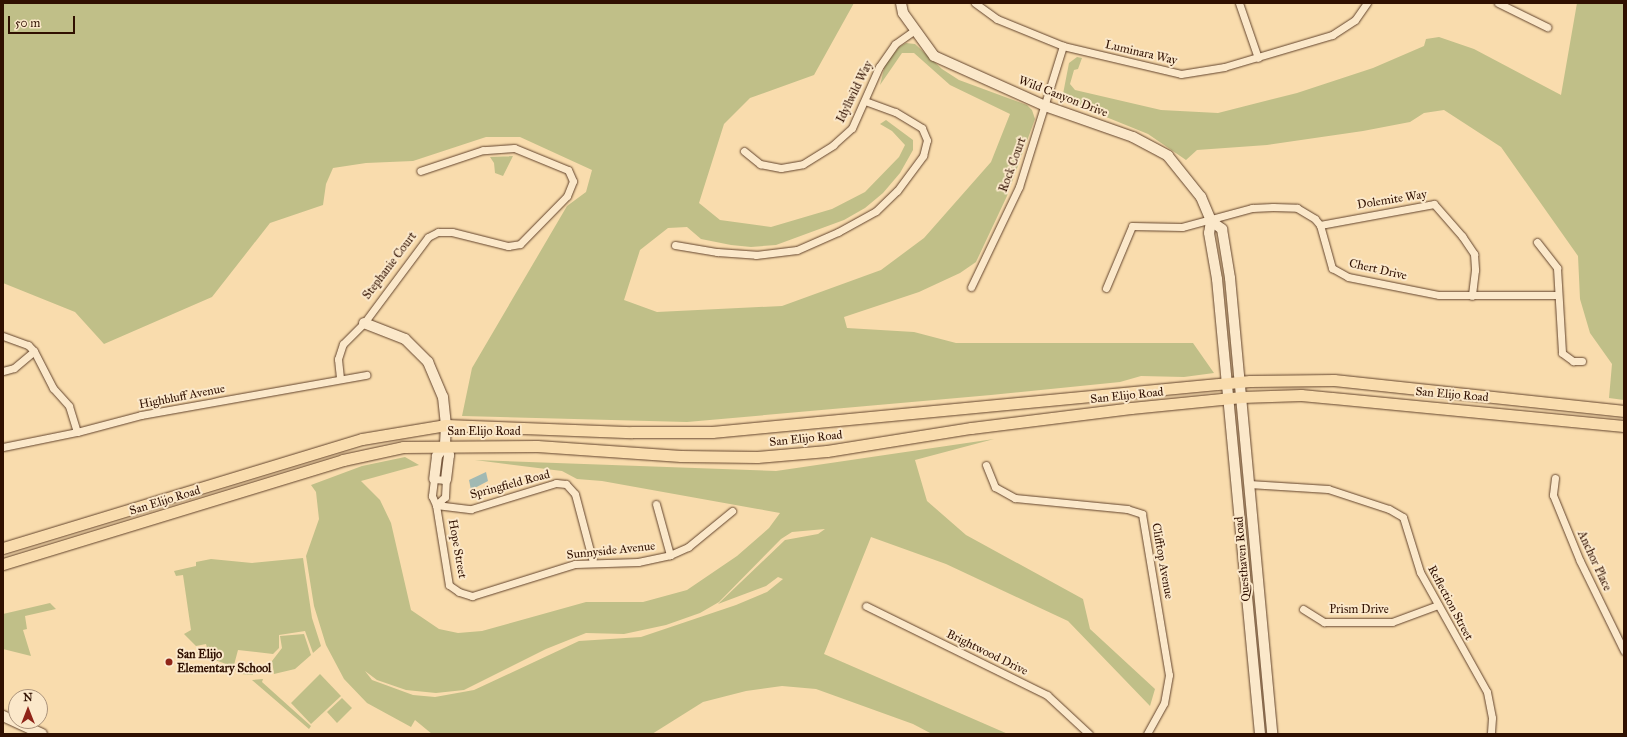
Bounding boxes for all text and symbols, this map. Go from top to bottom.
scale bar [10,8,77,34]
text: 50 m [15,16,40,30]
street label: Luminara Way [1103,38,1179,68]
street label: Idyllwild Way [834,59,876,125]
street label: Wild Canyon Drive [1016,73,1110,121]
street label: Rock Court [996,136,1030,194]
street label: Dolemite Way [1356,187,1428,213]
street label: Stephanie Court [360,229,420,303]
street label: Chert Drive [1348,256,1408,284]
street label: Highbluff Avenue [138,382,226,412]
street label: San Elijo Road [1090,385,1164,407]
street label: San Elijo Road [1415,385,1489,405]
street label: San Elijo Road [447,425,521,439]
street label: San Elijo Road [769,428,843,450]
street label: Springfield Road [468,467,552,503]
street label: San Elijo Road [128,483,202,519]
street label: Questhaven Road [1232,516,1254,602]
street label: Hope Street [445,518,469,580]
street label: Clifftop Avenue [1148,522,1176,600]
street label: Anchor Place [1574,529,1614,593]
street label: Sunnyside Avenue [566,539,656,563]
street label: Reflection Street [1424,563,1476,643]
street label: Prism Drive [1329,603,1389,617]
street label: Brightwood Drive [944,627,1030,679]
place label: San Elijo Elementary School [177,648,271,676]
marker: San Elijo Elementary School [164,657,174,667]
north arrow [8,689,48,729]
text: N [23,691,33,704]

